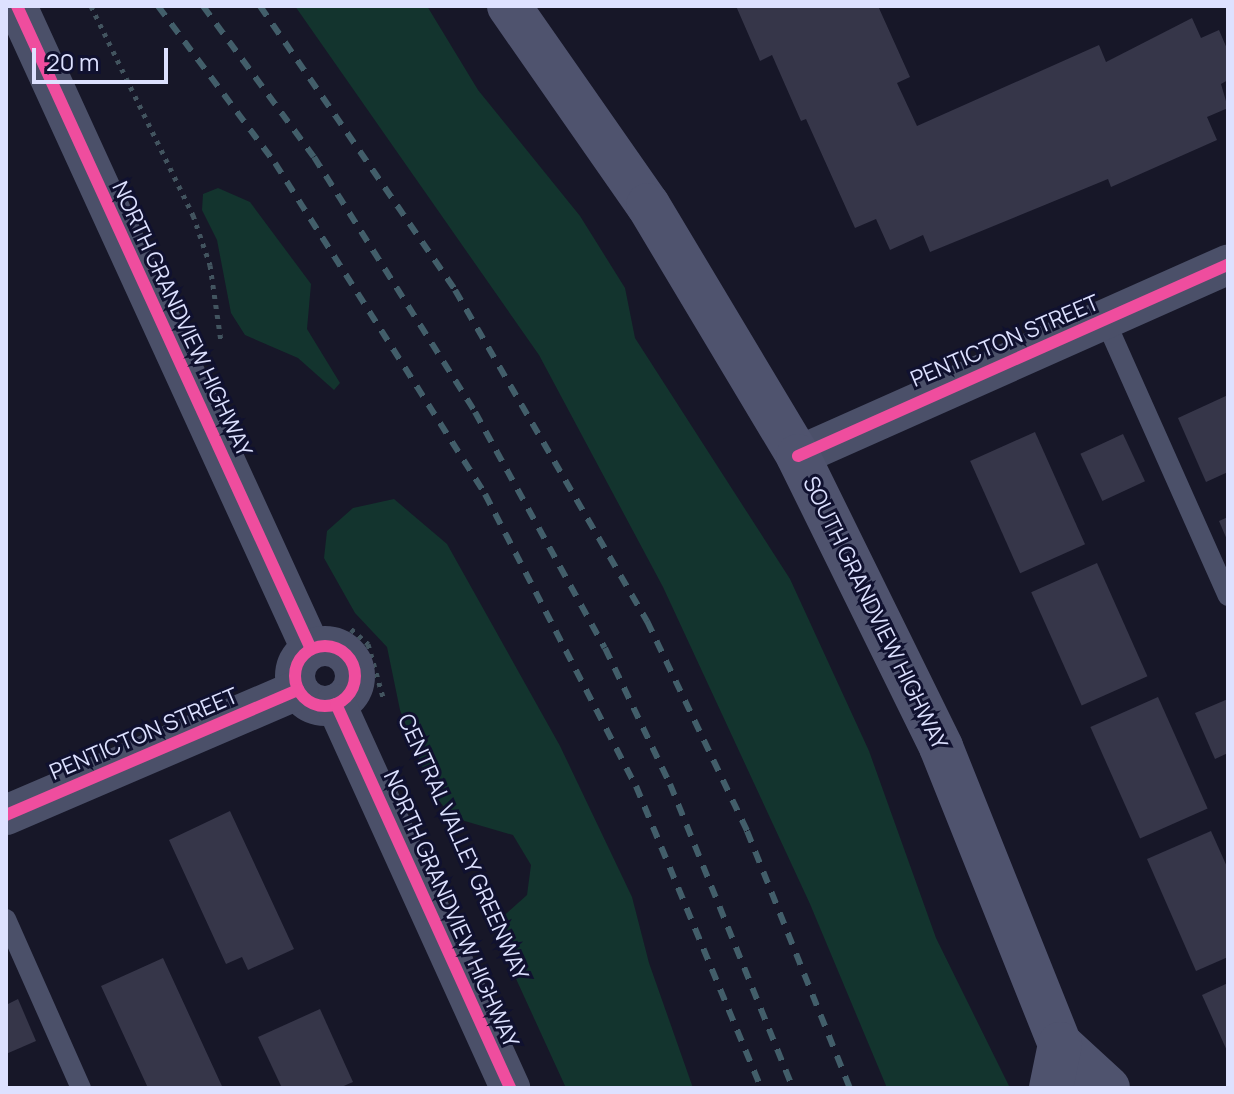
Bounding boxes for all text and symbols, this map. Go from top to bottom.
scale bar [36,32,172,82]
text: 20 m [46,45,99,78]
street label: NORTH GRANDVIEW HIGHWAY [107,177,257,461]
street label: PENTICTON STREET [907,289,1103,393]
street label: SOUTH GRANDVIEW HIGHWAY [797,472,953,754]
street label: PENTICTON STREET [46,682,242,786]
street label: CENTRAL VALLEY GREENWAY [392,709,534,985]
street label: NORTH GRANDVIEW HIGHWAY [378,766,524,1052]

